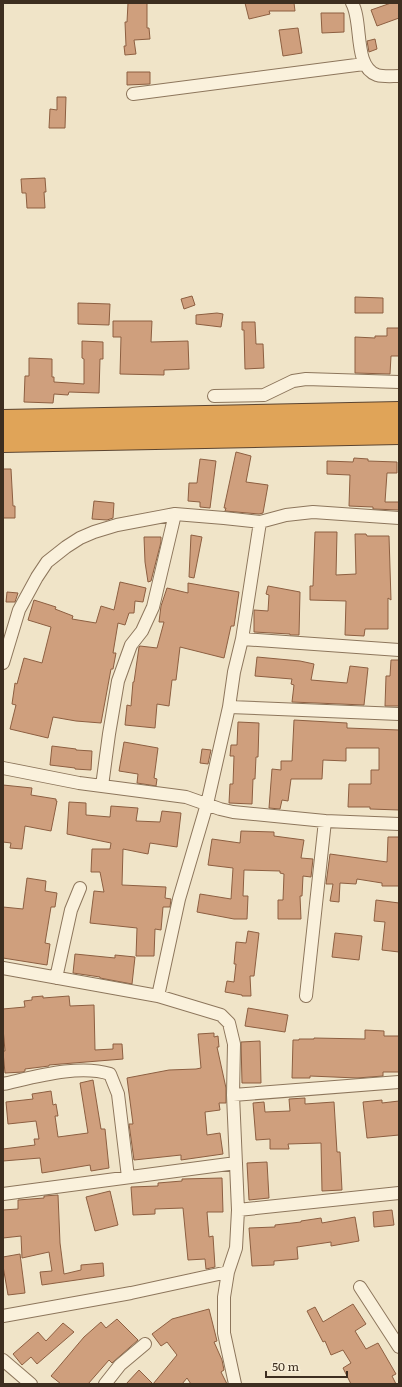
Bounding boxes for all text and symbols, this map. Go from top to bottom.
scale bar [266,1353,347,1379]
text: 50 m [272,1357,299,1375]

